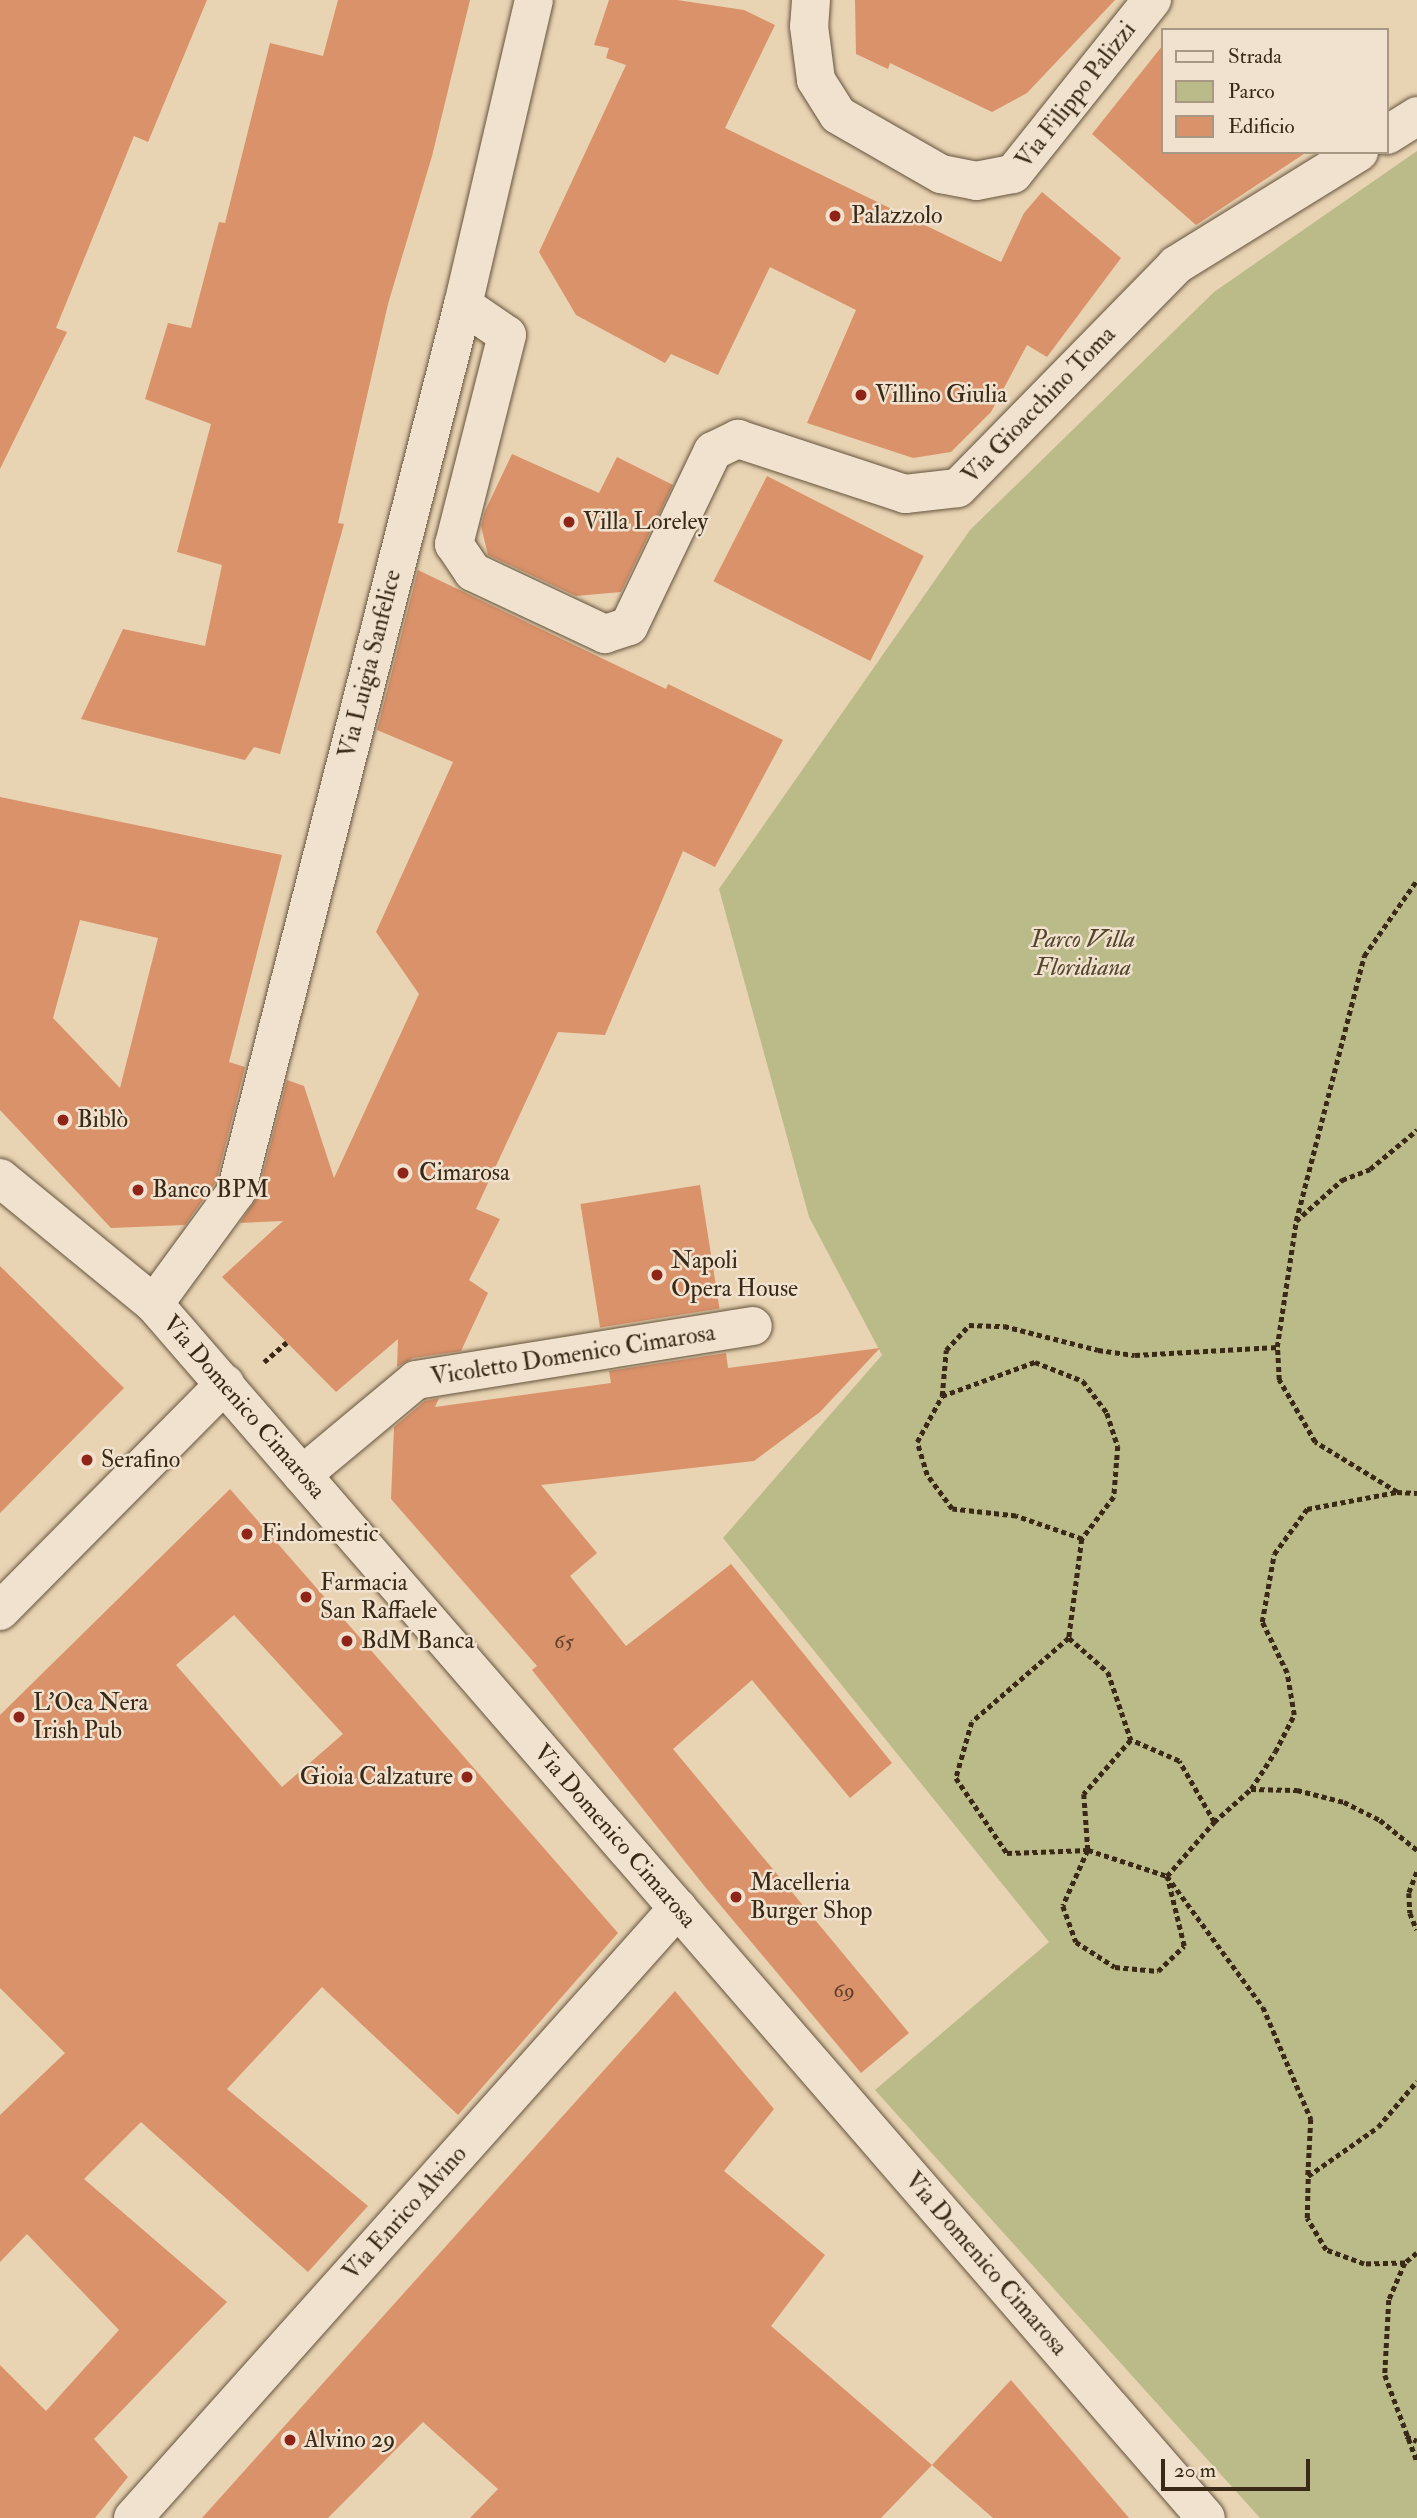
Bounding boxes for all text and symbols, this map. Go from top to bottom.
street label: Via Filippo Palizzi [1010,16,1142,174]
legend [1162,28,1389,154]
text: Strada [1228,43,1282,70]
text: Parco [1228,78,1275,105]
text: Edificio [1228,113,1295,140]
place label: Palazzolo [851,202,943,230]
marker: Palazzolo [825,206,845,226]
street label: Via Gioacchino Toma [956,320,1122,490]
place label: Villino Giulia [875,381,1007,409]
marker: Villino Giulia [853,387,869,403]
place label: Villa Loreley [583,508,708,536]
marker: Villa Loreley [561,514,577,530]
street label: Via Luigia Sanfelice [333,567,407,761]
park label: Parco Villa Floridiana [1031,926,1135,982]
place label: Biblò [77,1106,128,1134]
marker: Biblò [55,1112,71,1128]
place label: Cimarosa [419,1159,510,1187]
marker: Cimarosa [393,1163,413,1183]
place label: Banco BPM [152,1176,269,1204]
marker: Banco BPM [130,1182,146,1198]
place label: Napoli Opera House [671,1247,798,1303]
marker: Napoli Opera House [649,1267,665,1283]
street label: Via Domenico Cimarosa [157,1309,331,1505]
street label: Vicoletto Domenico Cimarosa [429,1318,717,1392]
place label: Serafino [101,1446,180,1474]
marker: Serafino [79,1452,95,1468]
place label: Findomestic [261,1520,378,1548]
marker: Findomestic [239,1526,255,1542]
place label: Farmacia San Raffaele [320,1569,437,1625]
marker: Farmacia San Raffaele [298,1589,314,1605]
place label: BdM Banca [361,1627,474,1655]
house number: 65 [554,1629,574,1655]
marker: BdM Banca [339,1633,355,1649]
place label: L'Oca Nera Irish Pub [33,1689,148,1745]
marker: L'Oca Nera Irish Pub [11,1709,27,1725]
street label: Via Domenico Cimarosa [528,1738,702,1934]
place label: Gioia Calzature [300,1763,453,1791]
marker: Gioia Calzature [459,1769,475,1785]
place label: Macelleria Burger Shop [750,1869,872,1925]
marker: Macelleria Burger Shop [728,1889,744,1905]
house number: 69 [833,1978,855,2004]
street label: Via Enrico Alvino [337,2140,473,2286]
street label: Via Domenico Cimarosa [899,2166,1073,2362]
place label: Alvino 29 [304,2426,395,2454]
marker: Alvino 29 [282,2432,298,2448]
scale bar [1165,2444,1314,2488]
text: 20 m [1174,2457,1216,2484]

